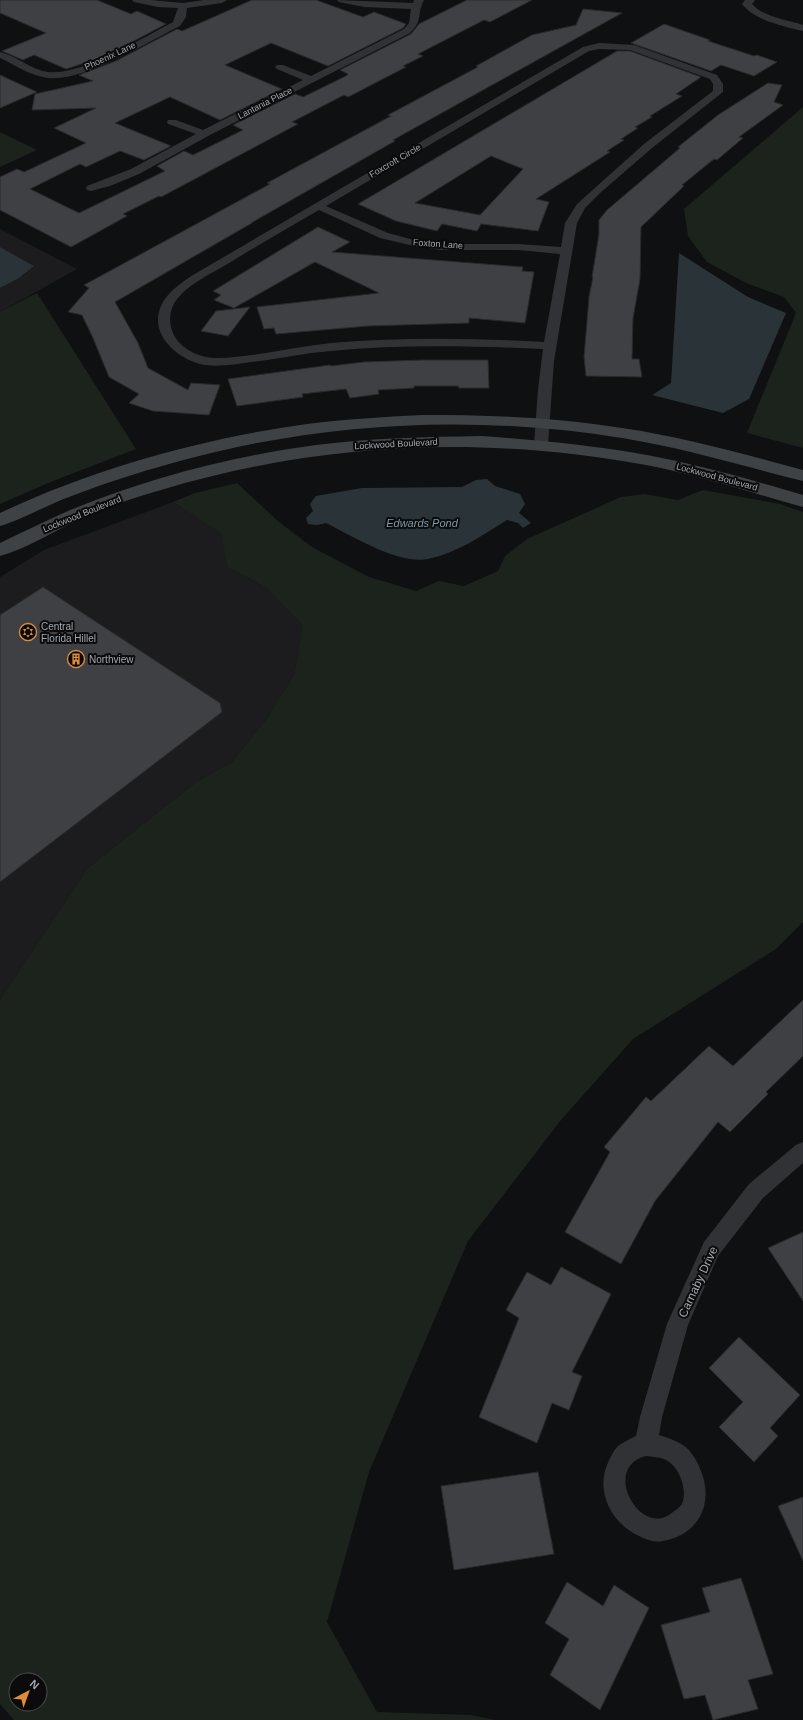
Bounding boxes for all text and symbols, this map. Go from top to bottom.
street label: Phoenix Lane [83,40,137,72]
street label: Lantania Place [236,85,294,121]
street label: Foxcroft Circle [367,142,423,180]
street label: Foxton Lane [413,237,463,251]
street label: Lockwood Boulevard [354,437,438,451]
street label: Lockwood Boulevard [675,461,759,493]
street label: Lockwood Boulevard [41,494,123,534]
water label: Edwards Pond [386,517,459,529]
place label: Central Florida Hillel [41,621,96,644]
synagogue icon: Central Florida Hillel [18,622,38,642]
building icon: Northview [66,649,86,669]
place label: Northview [89,654,134,665]
street label: Carnaby Drive [675,1244,721,1320]
north arrow [8,1672,48,1712]
text: N [28,1677,42,1692]

